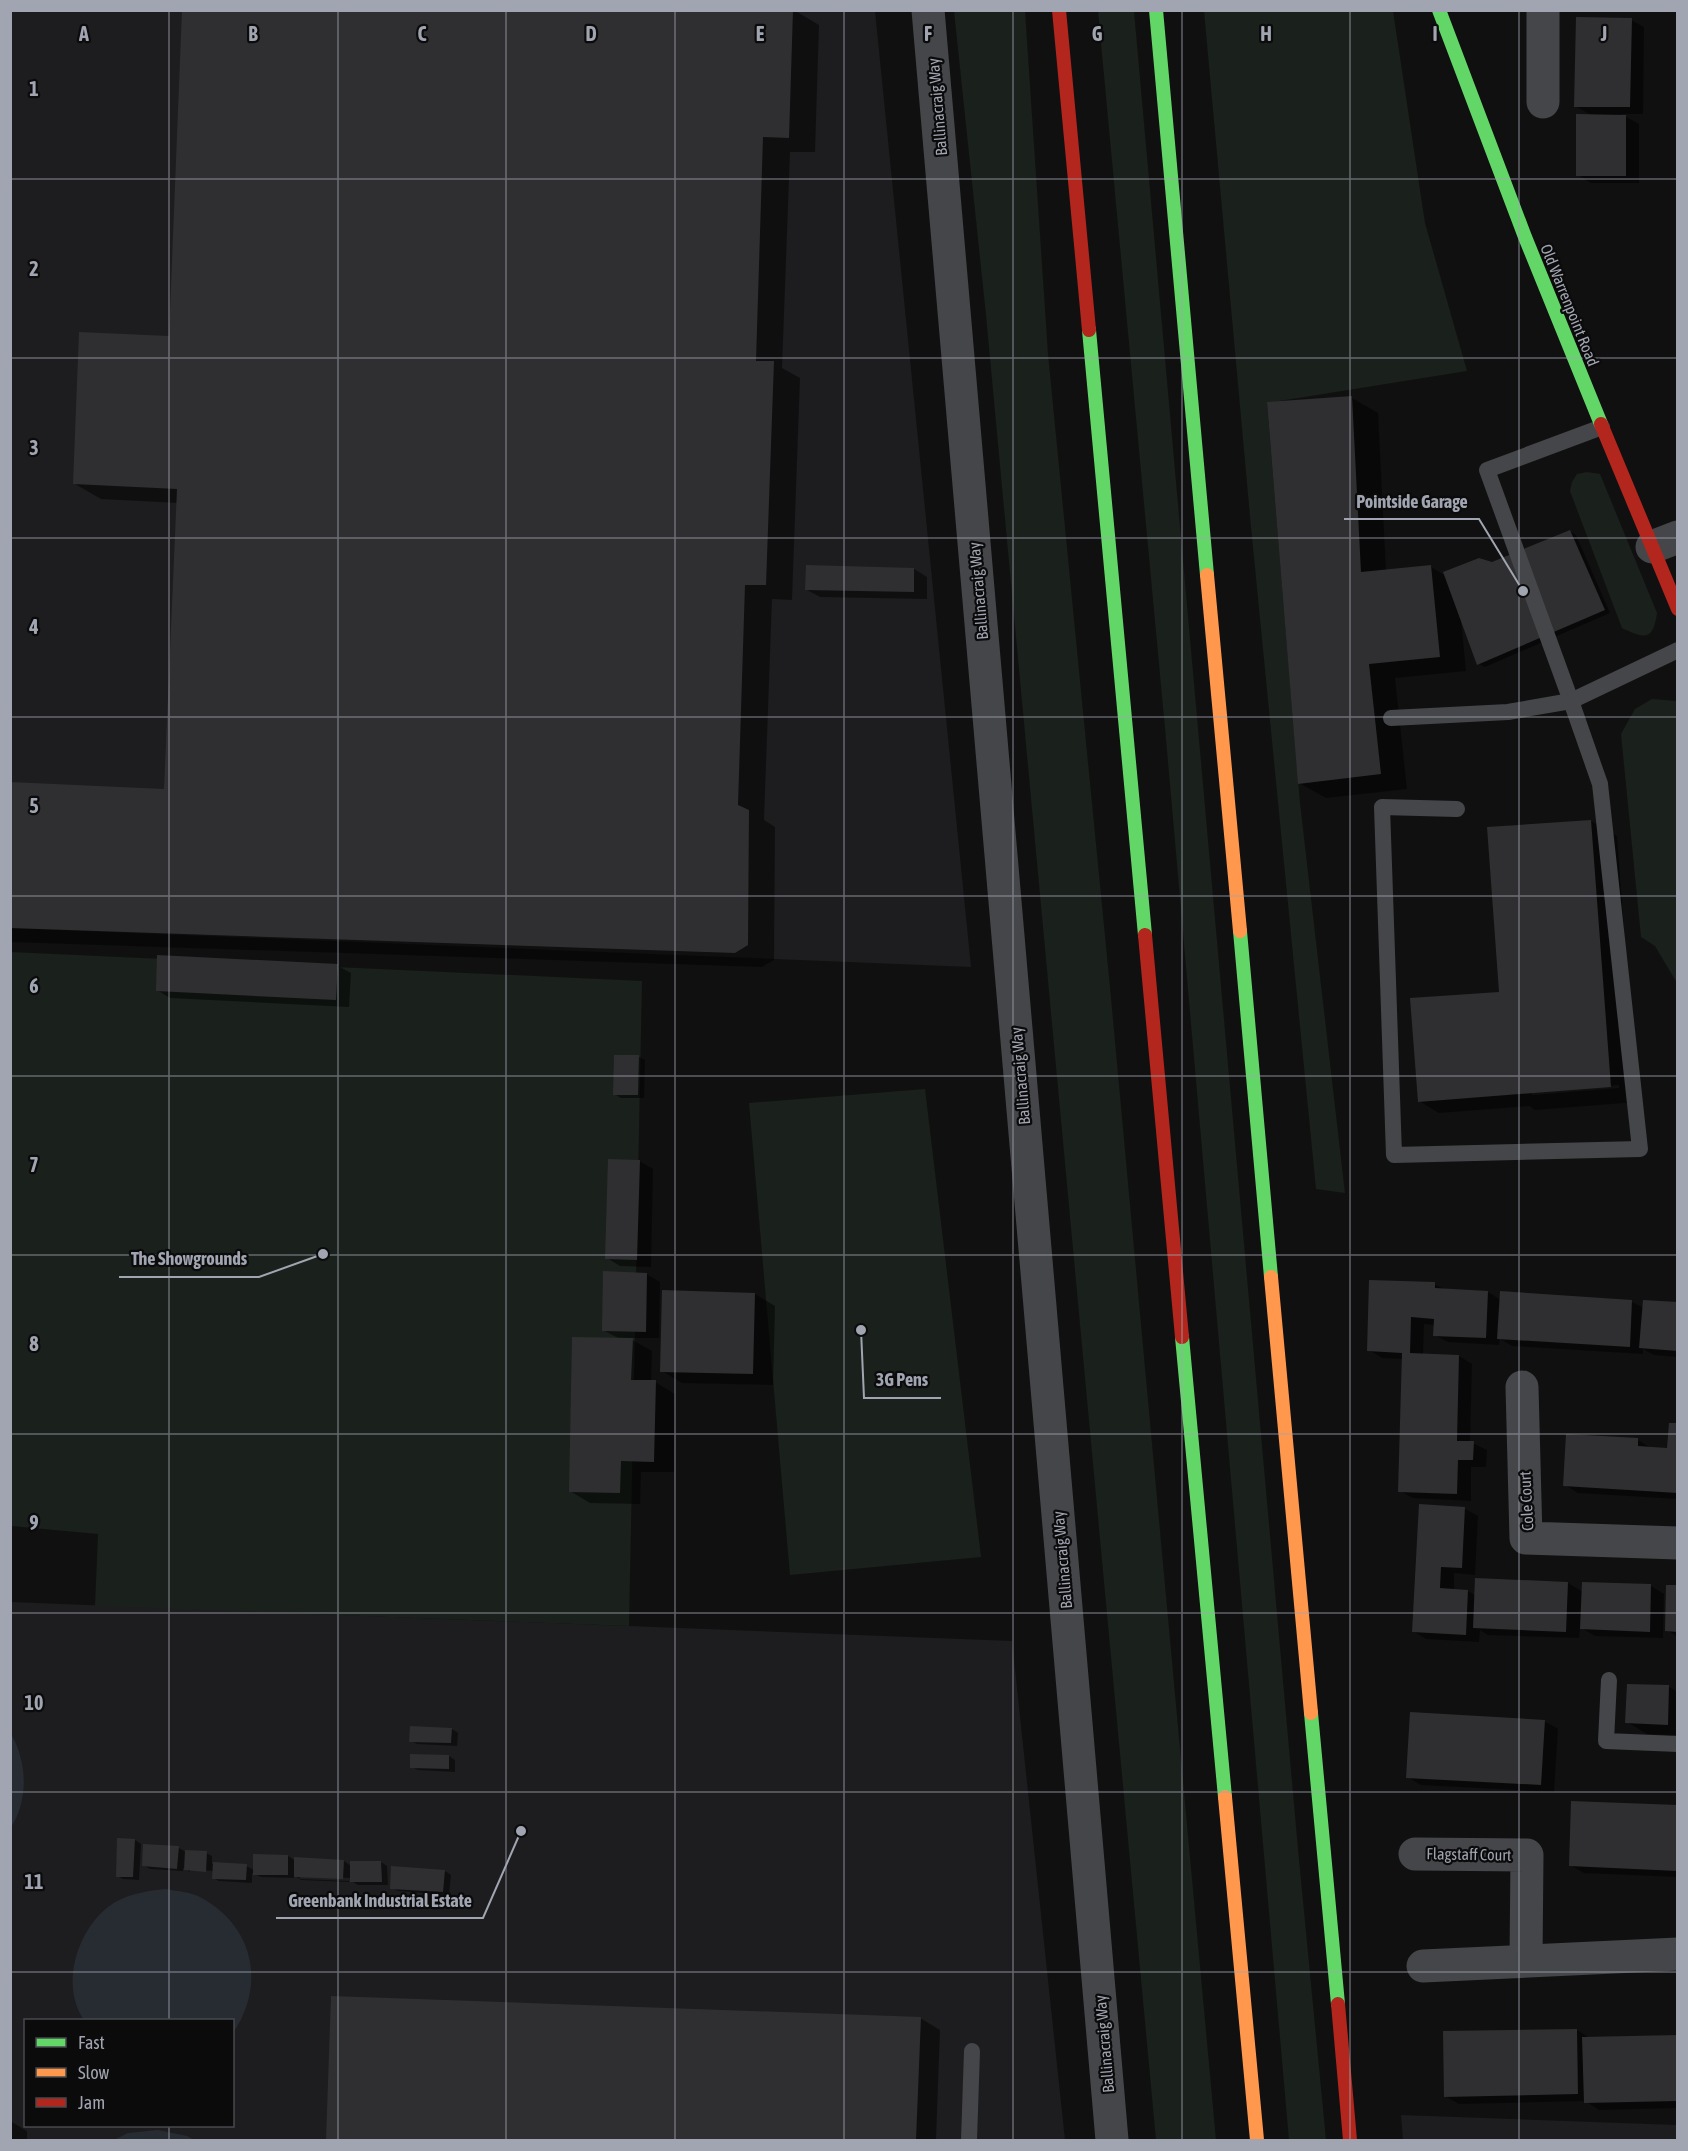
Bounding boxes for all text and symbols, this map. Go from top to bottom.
text: A [78,22,89,45]
text: B [248,22,258,45]
text: C [418,22,427,45]
text: D [585,22,597,45]
text: E [756,22,765,45]
text: F [924,22,932,45]
text: G [1092,22,1103,45]
text: H [1260,22,1272,45]
text: I [1432,22,1438,45]
text: J [1600,22,1607,45]
street label: Ballinacraig Way [924,57,951,157]
text: 1 [29,77,39,100]
street label: Old Warrenpoint Road [1536,241,1603,369]
text: 2 [29,257,39,280]
text: 3 [29,436,39,459]
callout: Pointside Garage [1344,483,1479,519]
text: Pointside Garage [1356,491,1468,512]
street label: Ballinacraig Way [965,541,992,641]
text: 4 [28,615,39,638]
text: 5 [29,794,39,817]
text: 6 [29,974,39,997]
street label: Ballinacraig Way [1007,1026,1034,1126]
text: 7 [29,1153,39,1176]
callout: The Showgrounds [119,1241,259,1277]
text: The Showgrounds [131,1248,248,1269]
text: 8 [29,1332,39,1355]
callout: 3G Pens [864,1362,941,1398]
text: 3G Pens [876,1369,929,1390]
street label: Cole Court [1515,1470,1537,1531]
street label: Ballinacraig Way [1049,1510,1076,1610]
text: 9 [29,1511,39,1534]
text: 10 [25,1691,43,1714]
street label: Flagstaff Court [1426,1844,1512,1865]
text: 11 [25,1870,43,1893]
callout: Greenbank Industrial Estate [276,1882,483,1918]
text: Greenbank Industrial Estate [288,1890,472,1911]
street label: Ballinacraig Way [1091,1994,1118,2094]
legend [24,2019,234,2127]
text: Fast [78,2032,105,2053]
text: Slow [78,2062,109,2083]
text: Jam [78,2092,105,2113]

